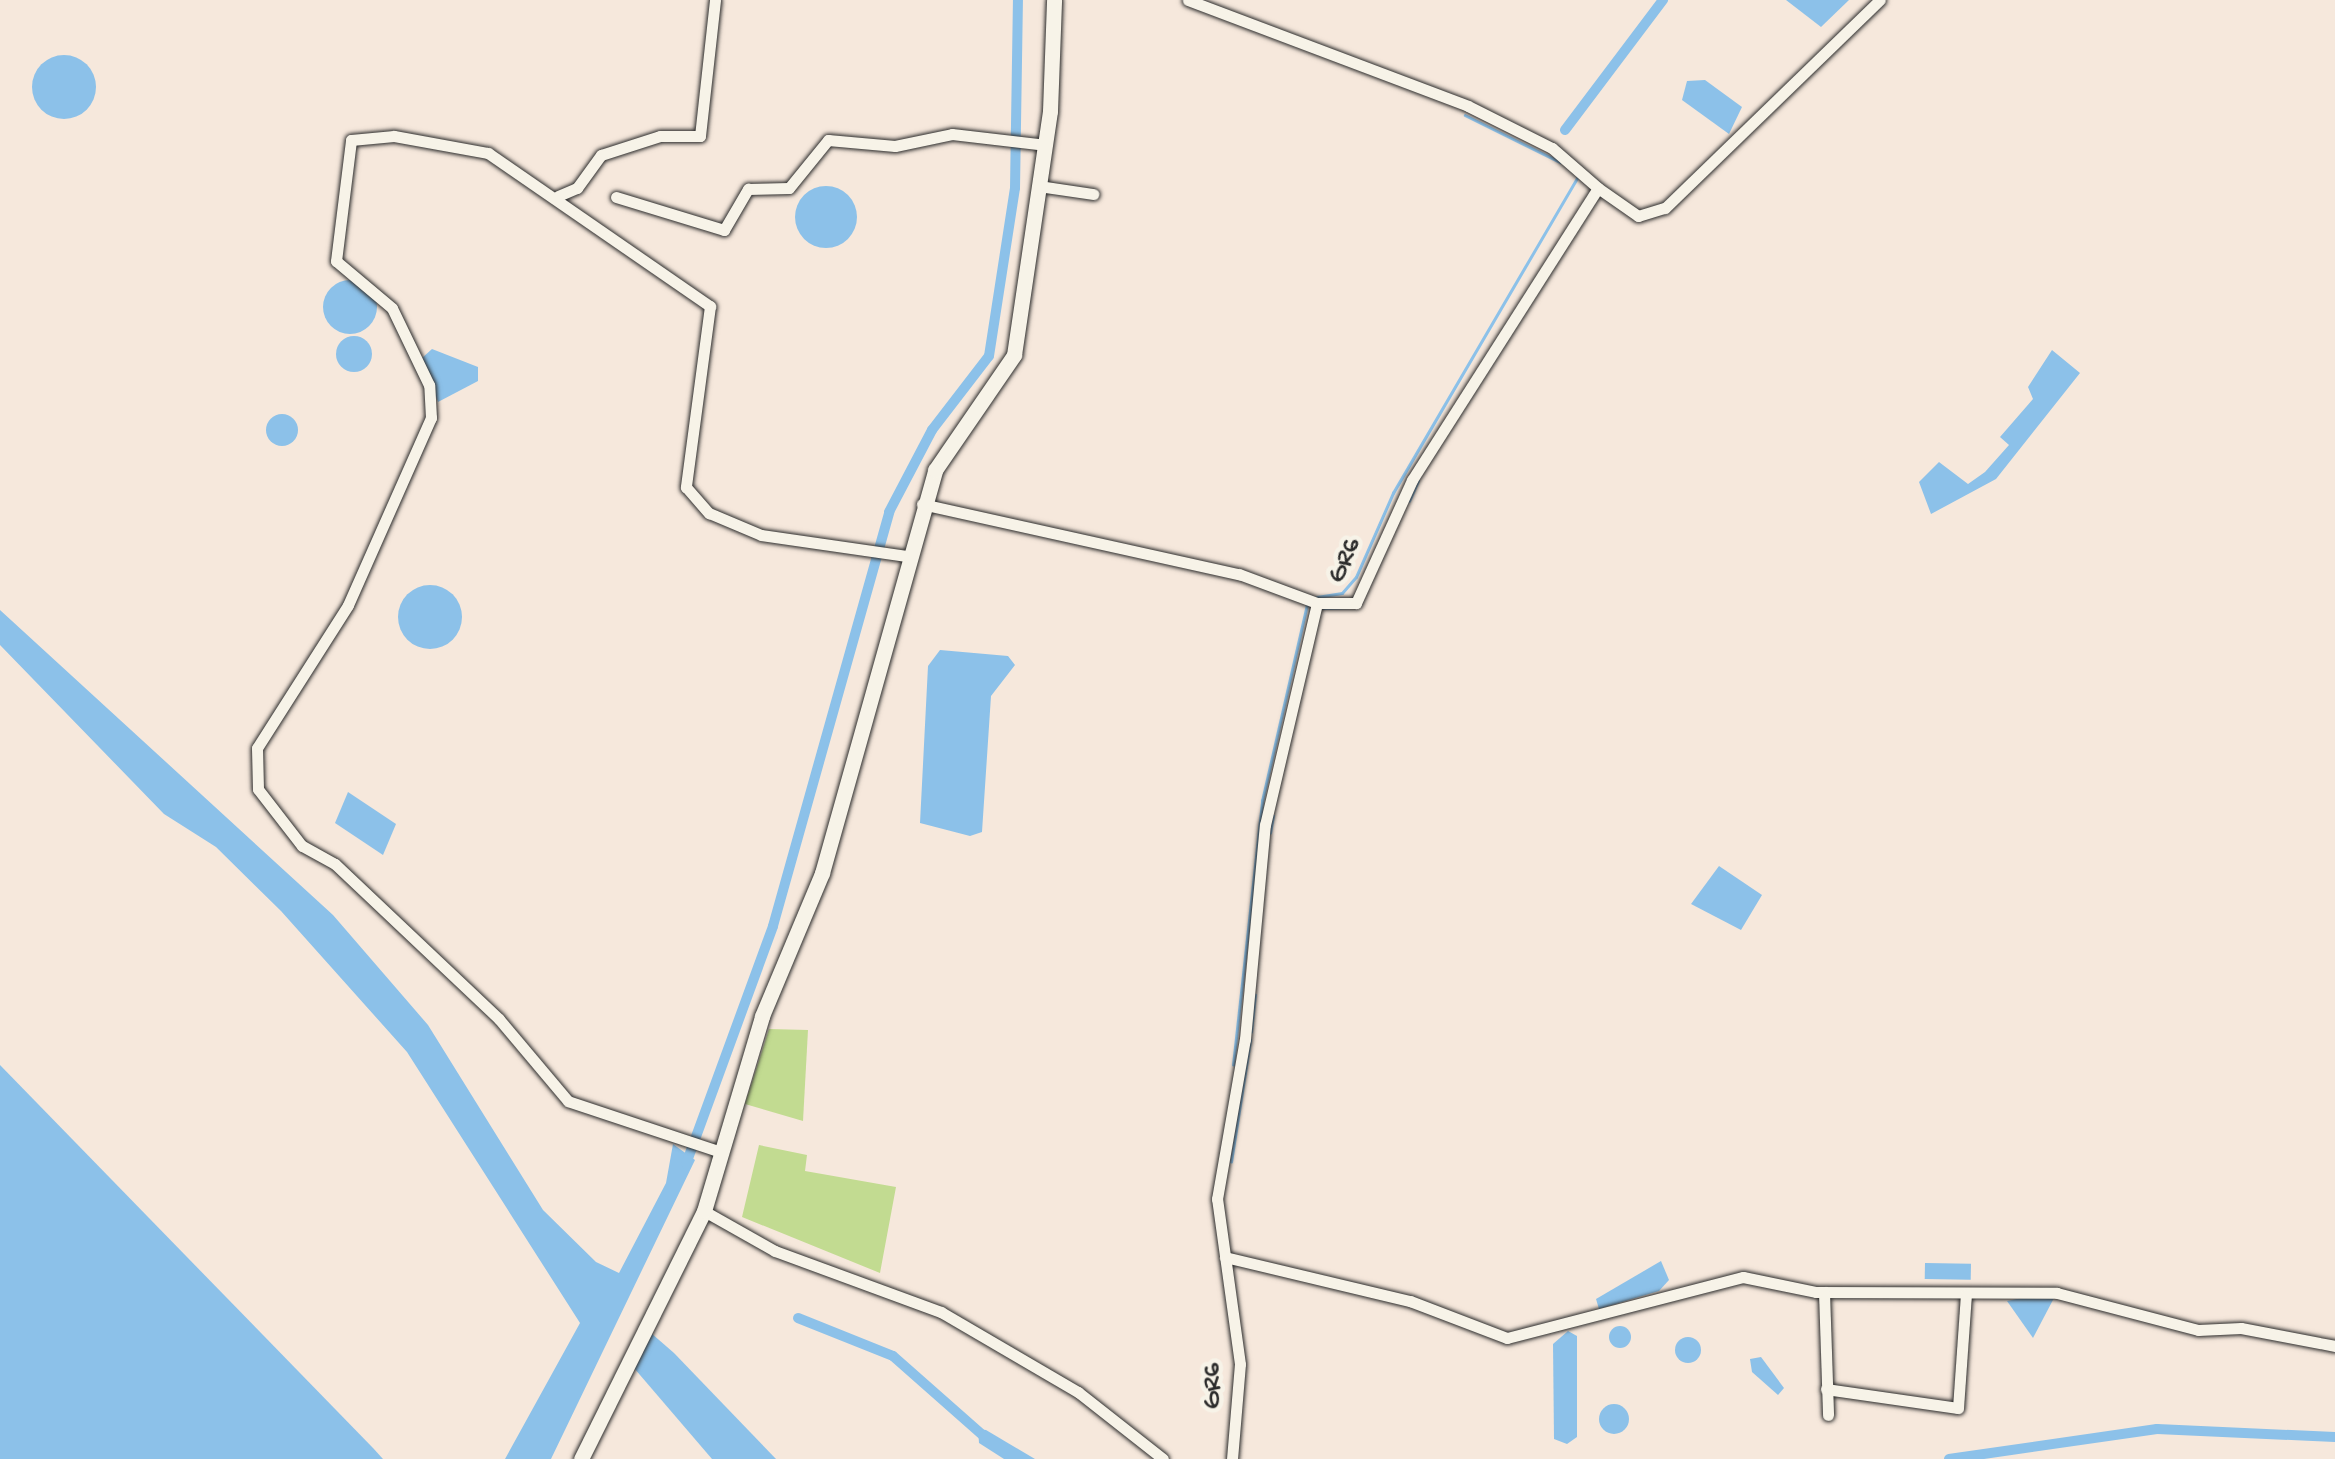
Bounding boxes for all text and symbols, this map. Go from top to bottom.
street label: GR6 [1321,533,1371,589]
street label: GR6 [1197,1362,1231,1410]

